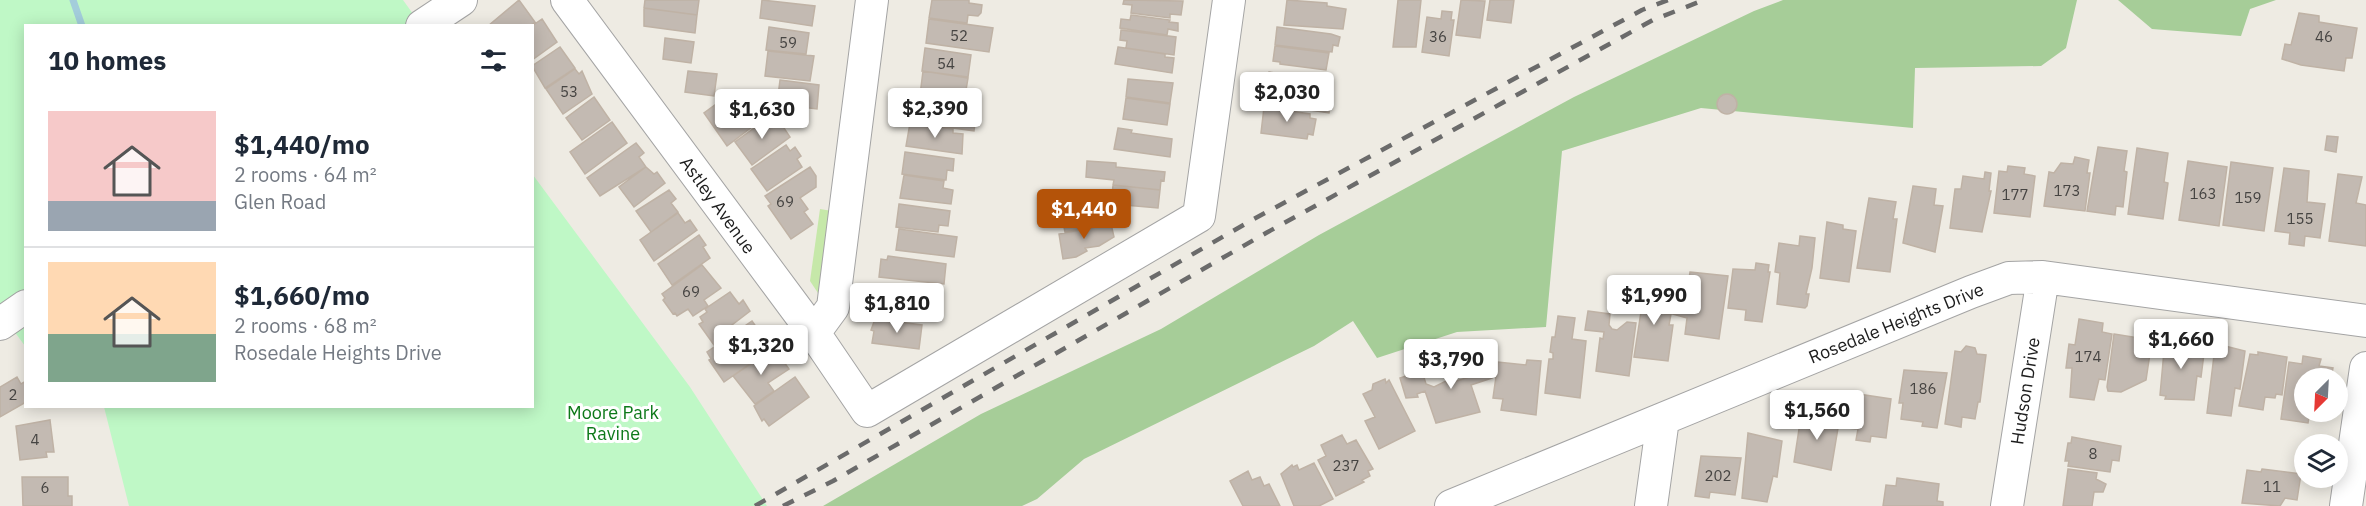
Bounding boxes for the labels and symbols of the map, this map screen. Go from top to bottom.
house number: 52 [950,26,968,45]
house number: 36 [1429,27,1447,46]
house number: 46 [2315,27,2333,46]
house number: 59 [779,33,797,52]
house number: 54 [937,54,955,73]
pin: $2,030 [1238,72,1336,123]
house number: 53 [560,82,578,101]
pin: $2,390 [886,88,984,139]
pin: $1,630 [713,89,811,140]
street label: Astley Avenue [675,152,761,258]
house number: 173 [2053,181,2081,200]
house number: 163 [2189,184,2217,203]
house number: 177 [2001,185,2029,204]
house number: 159 [2234,188,2262,207]
pin: $1,440 [1035,189,1133,240]
house number: 69 [776,192,794,211]
house number: 155 [2286,209,2314,228]
pin: $1,990 [1605,275,1703,326]
street label: Rosedale Heights Drive [1805,277,1987,369]
house number: 69 [682,282,700,301]
pin: $1,810 [848,283,946,334]
pin: $1,660 [2132,319,2230,370]
pin: $1,320 [712,325,810,376]
street label: Hudson Drive [2005,336,2045,446]
pin: $3,790 [1402,339,1500,390]
house number: 174 [2074,347,2102,366]
north arrow [2294,368,2348,422]
house number: 186 [1909,379,1937,398]
house number: 2 [8,385,18,404]
pin: $1,560 [1768,390,1866,441]
park label: Moore Park Ravine [567,401,659,445]
house number: 4 [30,430,40,449]
house number: 8 [2088,444,2098,463]
house number: 237 [1332,456,1360,475]
house number: 202 [1704,466,1732,485]
house number: 11 [2263,477,2281,496]
house number: 6 [40,478,50,497]

